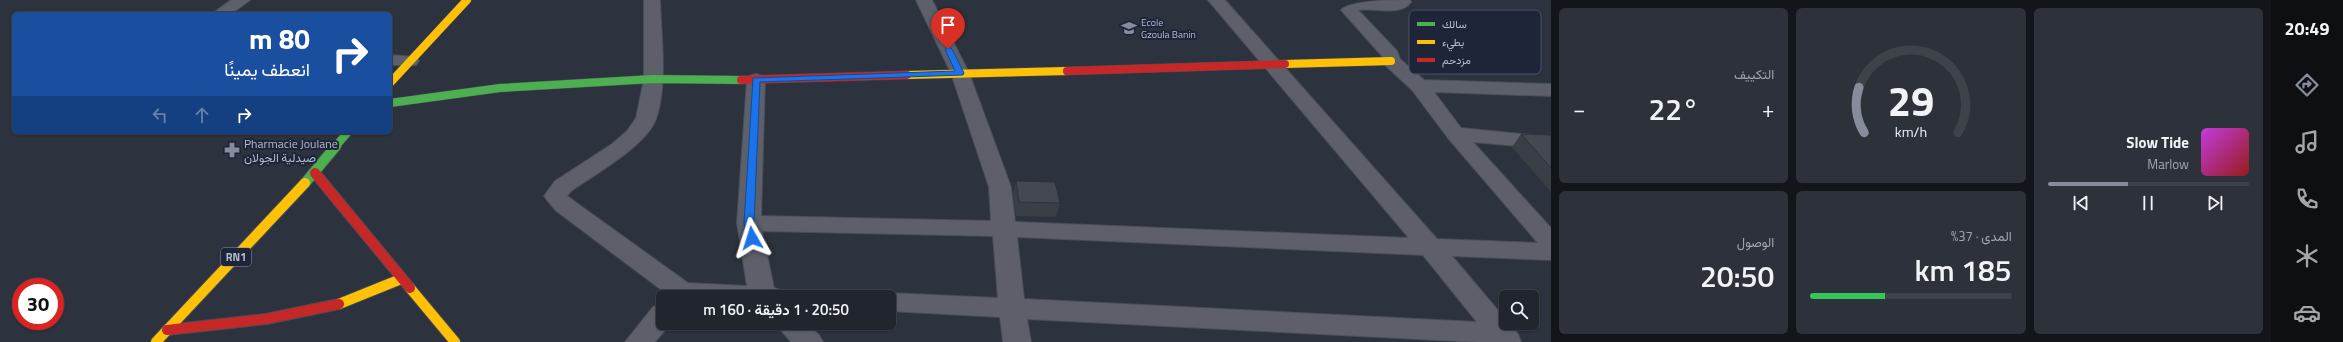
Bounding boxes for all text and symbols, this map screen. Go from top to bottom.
pin [931,8,965,49]
legend [1409,10,1541,74]
icon: arrive [937,14,959,36]
place label: Ecole Gzoula Banin [1141,15,1196,42]
text: 20:49 [2285,15,2329,42]
text: سالك [1442,16,1467,32]
text: 80 m [249,17,310,60]
school or university icon: Ecole Gzoula Banin [1120,19,1138,37]
icon: right [324,28,376,80]
text: بطيء [1442,34,1464,52]
text: مزدحم [1442,52,1471,68]
text: انعطف يمينًا [224,56,310,83]
text: التكييف [1734,64,1774,84]
text: 29 [1888,69,1934,132]
icon: directions [2293,71,2321,99]
text: 22° [1648,86,1699,132]
text: − [1573,92,1585,126]
text: + [1762,92,1774,126]
icon: left [149,104,171,126]
icon: ahead [191,104,213,126]
icon: right [233,104,255,126]
text: km/h [1895,121,1927,143]
icon: music [2293,128,2321,156]
text: Slow Tide [2126,131,2189,154]
place label: Pharmacie Joulane صيدلية الجولان [244,134,338,167]
pharmacy icon: Pharmacie Joulane صيدلية الجولان [223,141,241,159]
text: Marlow [2147,154,2189,174]
icon: phone [2293,185,2321,213]
icon: previous [2070,192,2092,214]
icon: pause [2137,192,2159,214]
icon: next [2204,192,2226,214]
position arrow [731,217,773,259]
text: المدى · 37% [1951,226,2012,246]
text: الوصول [1737,232,1774,252]
icon: climate [2293,242,2321,270]
text: 185 km [1915,247,2012,293]
road number: RN1 [221,248,251,266]
text: 20:50 [1700,253,1774,299]
speed limit sign: 30 [12,278,64,330]
map controls [1499,290,1539,330]
button: search [1499,290,1539,330]
text: 20:50 · 1 دقيقة · 160 m [703,298,849,321]
icon: car [2293,299,2321,327]

